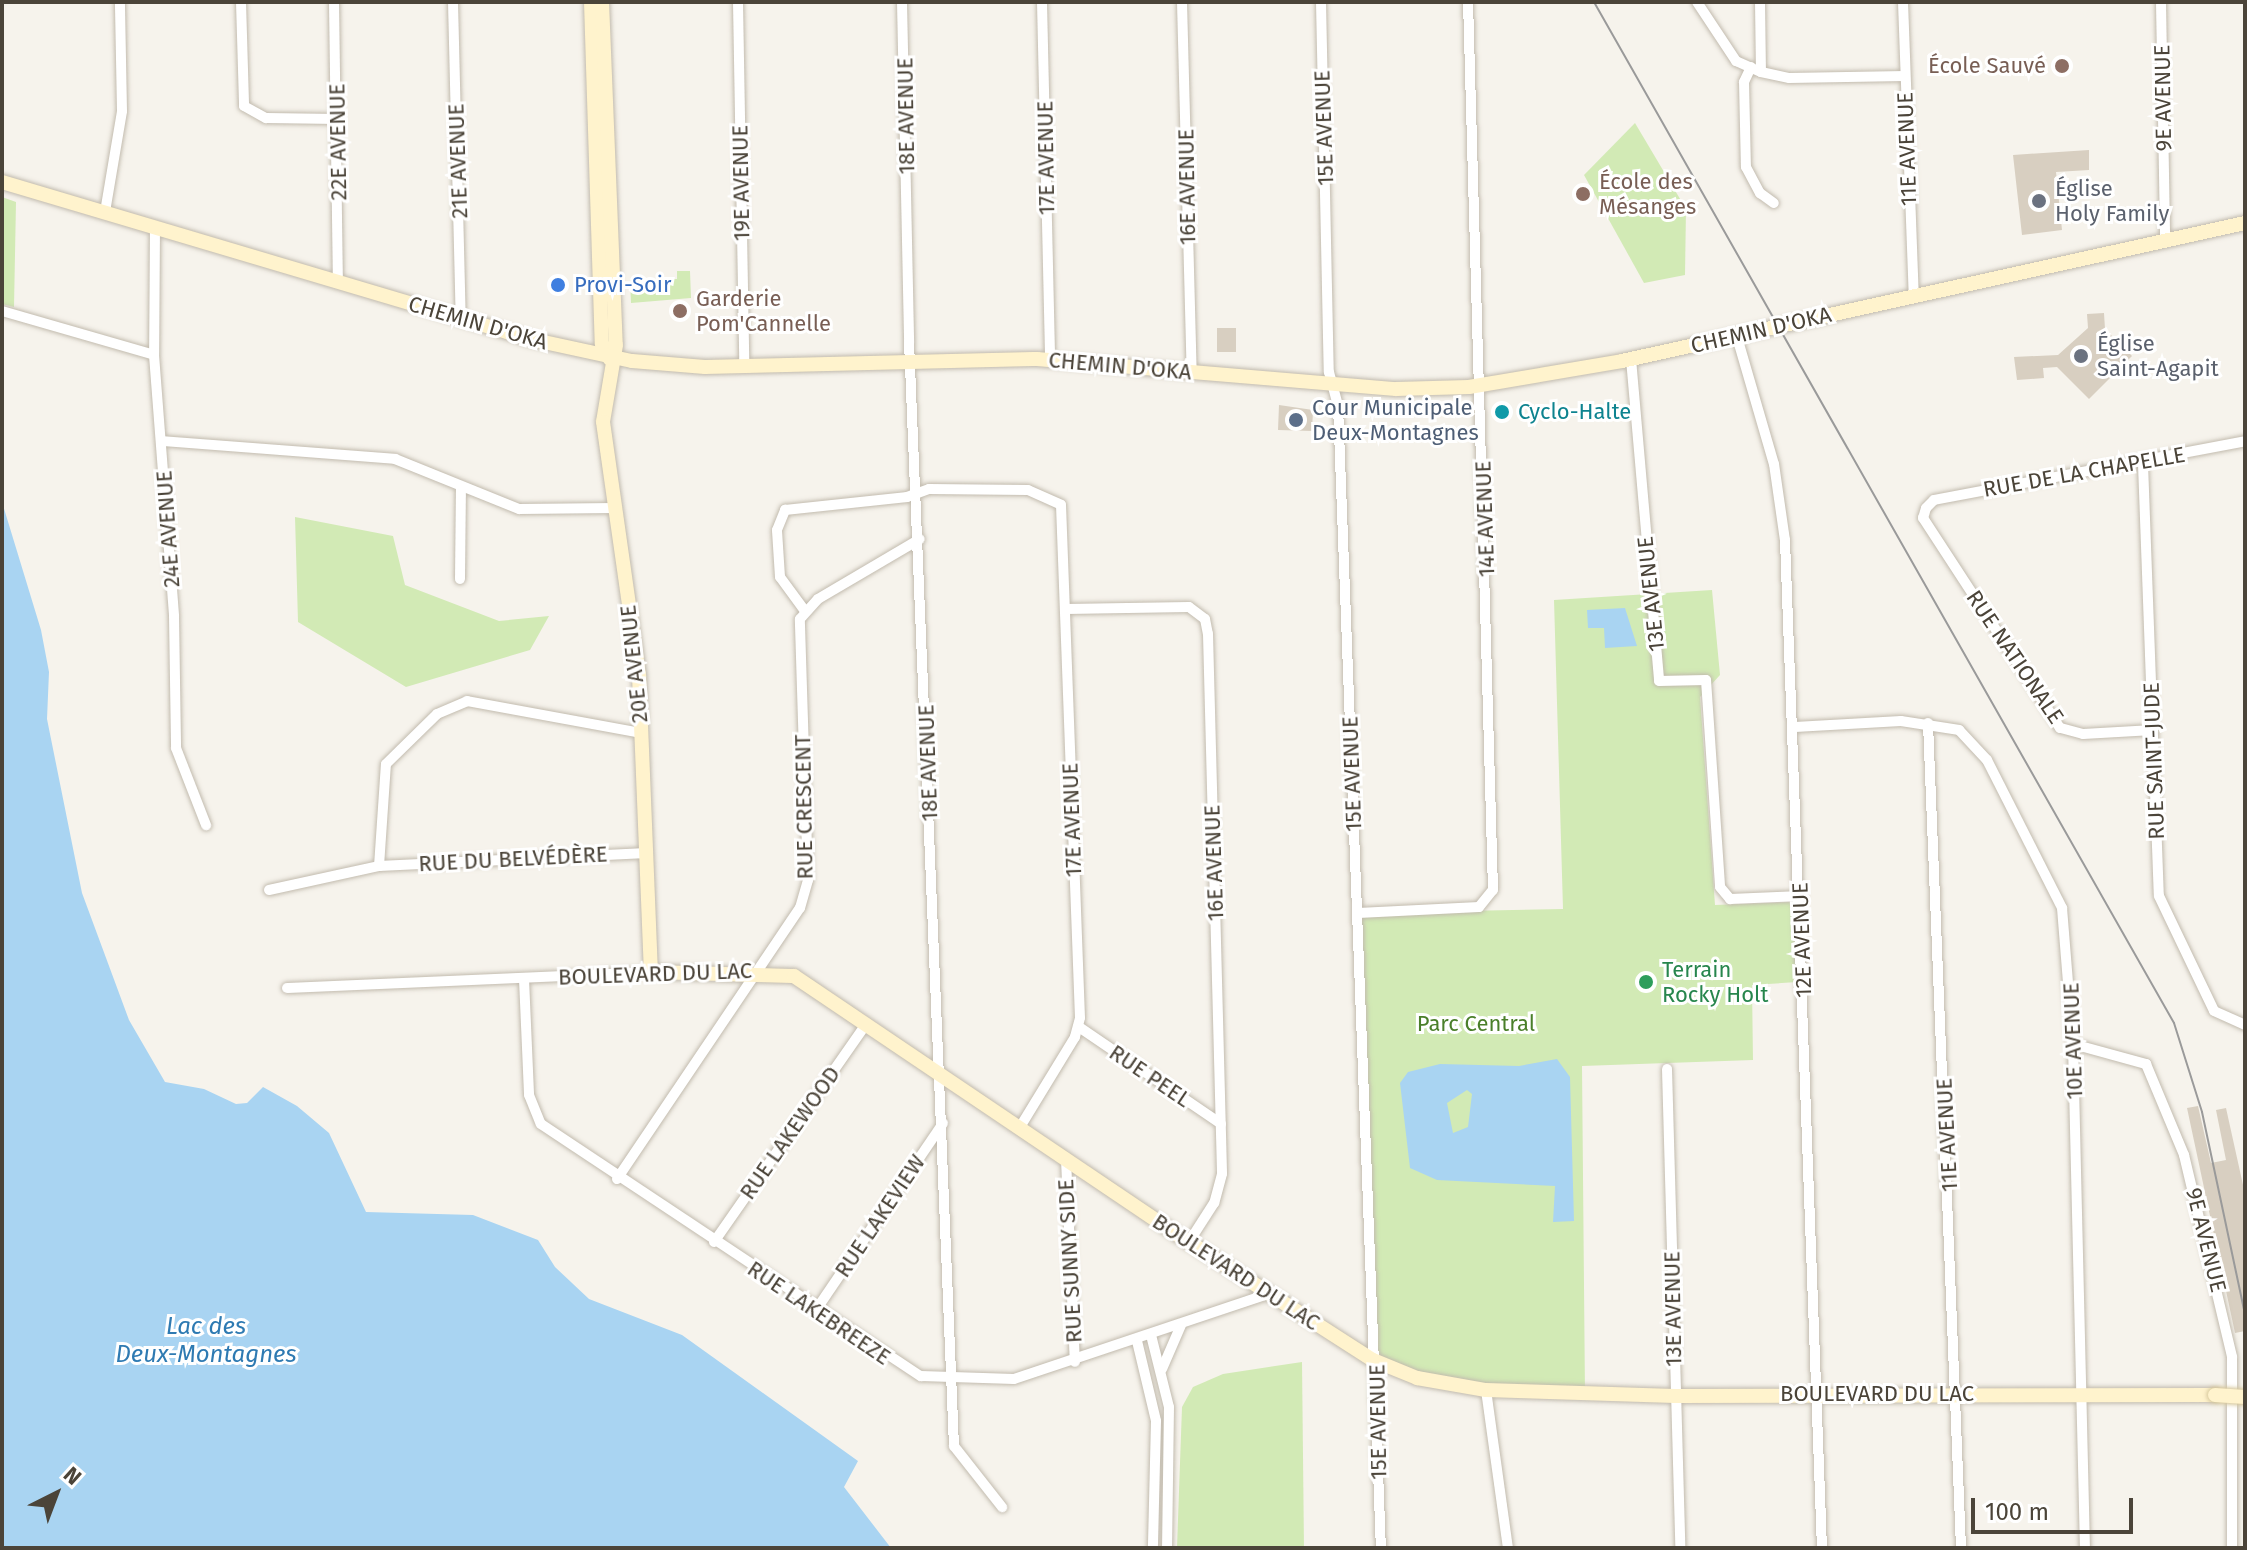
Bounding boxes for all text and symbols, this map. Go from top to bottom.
street label: 9E AVENUE [2149,44,2177,152]
place label: École Sauvé [1928,53,2046,79]
street label: 18E AVENUE [892,57,920,175]
marker: École Sauvé [2053,57,2071,75]
street label: 15E AVENUE [1309,70,1339,186]
street label: 22E AVENUE [324,83,352,201]
street label: 11E AVENUE [1892,92,1922,206]
street label: 17E AVENUE [1032,101,1060,215]
street label: 21E AVENUE [443,103,473,219]
street label: 19E AVENUE [727,125,755,241]
street label: 16E AVENUE [1173,129,1201,245]
place label: École des Mésanges [1599,168,1696,220]
place label: Église Holy Family [2055,175,2169,226]
marker: École des Mésanges [1574,185,1592,203]
marker: Église Holy Family [2030,192,2048,210]
place label: Provi-Soir [574,272,671,298]
marker: Provi-Soir [549,276,567,294]
place label: Garderie Pom'Cannelle [696,285,831,336]
street label: CHEMIN D'OKA [405,291,551,355]
street label: CHEMIN D'OKA [1688,301,1834,359]
marker: Garderie Pom'Cannelle [671,302,689,320]
place label: Église Saint-Agapit [2097,330,2219,382]
street label: CHEMIN D'OKA [1047,347,1193,385]
marker: Église Saint-Agapit [2072,347,2090,365]
place label: Cour Municipale Deux-Montagnes [1312,394,1479,446]
place label: Cyclo-Halte [1518,399,1631,425]
marker: Cyclo-Halte [1493,403,1511,421]
marker: Cour Municipale Deux-Montagnes [1287,411,1305,429]
street label: RUE DE LA CHAPELLE [1981,441,2187,503]
street label: 14E AVENUE [1470,460,1500,578]
street label: 24E AVENUE [151,470,185,588]
street label: 13E AVENUE [1632,535,1670,653]
street label: RUE NATIONALE [1961,585,2069,729]
street label: 20E AVENUE [615,604,653,724]
street label: RUE SAINT-JUDE [2138,682,2170,840]
street label: 18E AVENUE [913,704,943,822]
street label: 15E AVENUE [1337,716,1367,832]
street label: RUE CRESCENT [790,734,818,880]
street label: 17E AVENUE [1057,762,1087,878]
street label: 16E AVENUE [1199,804,1229,922]
street label: RUE DU BELVÉDÈRE [418,841,608,877]
street label: 12E AVENUE [1787,882,1817,998]
place label: Terrain Rocky Holt [1662,956,1768,1008]
street label: BOULEVARD DU LAC [558,957,752,991]
marker: Terrain Rocky Holt [1637,973,1655,991]
street label: 10E AVENUE [2058,982,2088,1100]
park label: Parc Central [1417,1011,1535,1037]
street label: RUE PEEL [1104,1039,1196,1113]
street label: RUE LAKEWOOD [734,1061,846,1205]
street label: 11E AVENUE [1931,1077,1963,1193]
street label: RUE LAKEVIEW [829,1150,931,1282]
street label: RUE SUNNY SIDE [1053,1178,1087,1344]
street label: 9E AVENUE [2180,1185,2232,1295]
street label: BOULEVARD DU LAC [1147,1208,1325,1336]
street label: 13E AVENUE [1659,1251,1687,1367]
street label: RUE LAKEBREEZE [742,1255,896,1371]
water label: Lac des Deux-Montagnes [115,1313,297,1369]
street label: 15E AVENUE [1364,1364,1392,1480]
street label: BOULEVARD DU LAC [1780,1381,1974,1407]
north arrow [16,1454,96,1534]
text: N [58,1461,87,1491]
scale bar [1975,1482,2137,1532]
text: 100 m [1985,1498,2049,1526]

